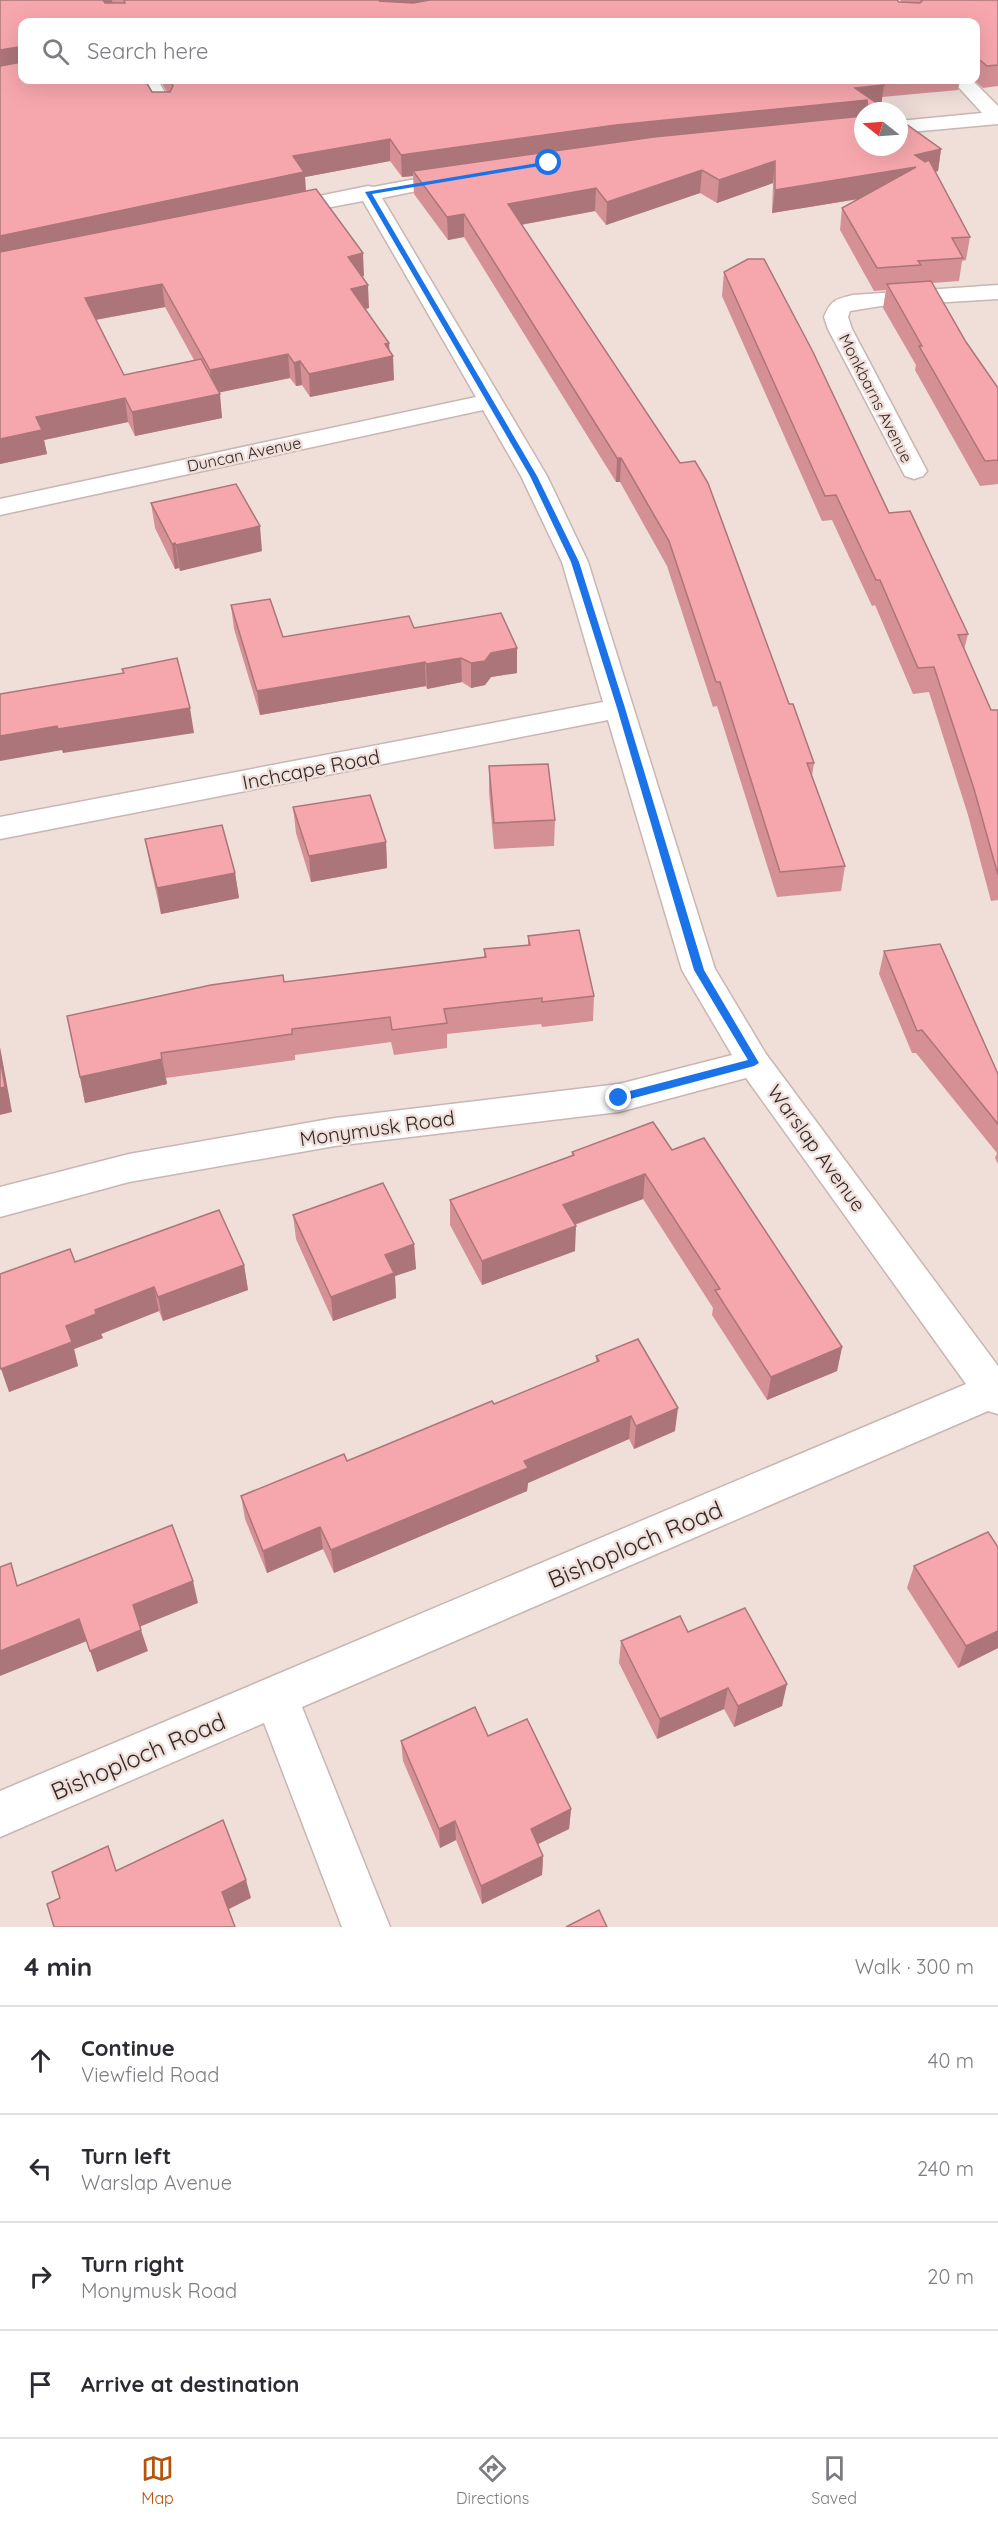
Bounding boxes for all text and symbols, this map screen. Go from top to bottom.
search box [18,18,980,84]
icon: search [39,35,72,68]
text: Search here [87,37,208,65]
north arrow [854,102,908,156]
route start [535,149,561,175]
street label: Monkbarns Avenue [835,330,917,466]
street label: Duncan Avenue [185,432,303,476]
street label: Inchcape Road [240,743,382,795]
street label: Warslap Avenue [762,1080,872,1216]
route end [605,1084,631,1110]
street label: Monymusk Road [298,1105,456,1151]
street label: Bishoploch Road [543,1494,727,1594]
street label: Bishoploch Road [46,1706,230,1806]
text: 4 min [24,1950,92,1983]
text: Walk · 300 m [855,1954,974,1979]
text: Continue [81,2034,175,2062]
icon: ahead [24,2044,57,2077]
text: 40 m [928,2048,974,2073]
text: Viewfield Road [81,2062,219,2087]
text: Turn left [81,2142,171,2170]
icon: left [24,2152,57,2185]
text: 240 m [917,2156,974,2181]
text: Warslap Avenue [81,2170,232,2195]
text: Turn right [81,2250,185,2278]
icon: right [24,2260,57,2293]
text: 20 m [927,2264,974,2289]
text: Monymusk Road [81,2278,237,2303]
icon: arrive [24,2368,57,2401]
text: Arrive at destination [81,2370,299,2398]
tab: Map [141,2452,174,2508]
tab: Directions [456,2452,529,2508]
tab: Saved [811,2452,857,2508]

